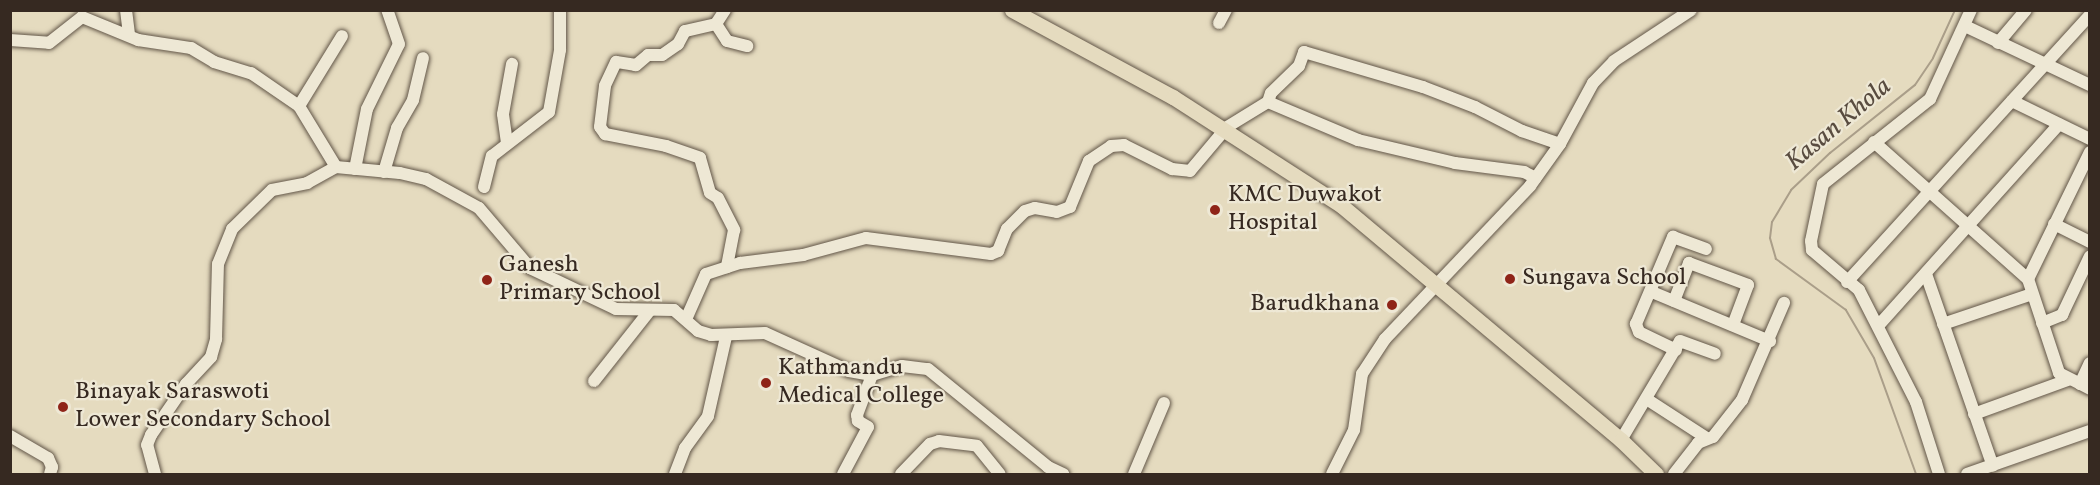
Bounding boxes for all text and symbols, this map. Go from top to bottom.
water label: Kasan Khola [1780,72,1898,178]
place label: KMC Duwakot Hospital [1228,182,1382,238]
marker: KMC Duwakot Hospital [1206,201,1224,219]
place label: Ganesh Primary School [499,252,661,308]
place label: Sungava School [1522,265,1686,293]
marker: Sungava School [1503,272,1517,286]
marker: Ganesh Primary School [480,273,494,287]
place label: Barudkhana [1250,291,1380,319]
marker: Barudkhana [1385,298,1399,312]
place label: Kathmandu Medical College [778,355,944,411]
marker: Kathmandu Medical College [759,376,773,390]
place label: Binayak Saraswoti Lower Secondary School [75,379,331,435]
marker: Binayak Saraswoti Lower Secondary School [56,400,70,414]

